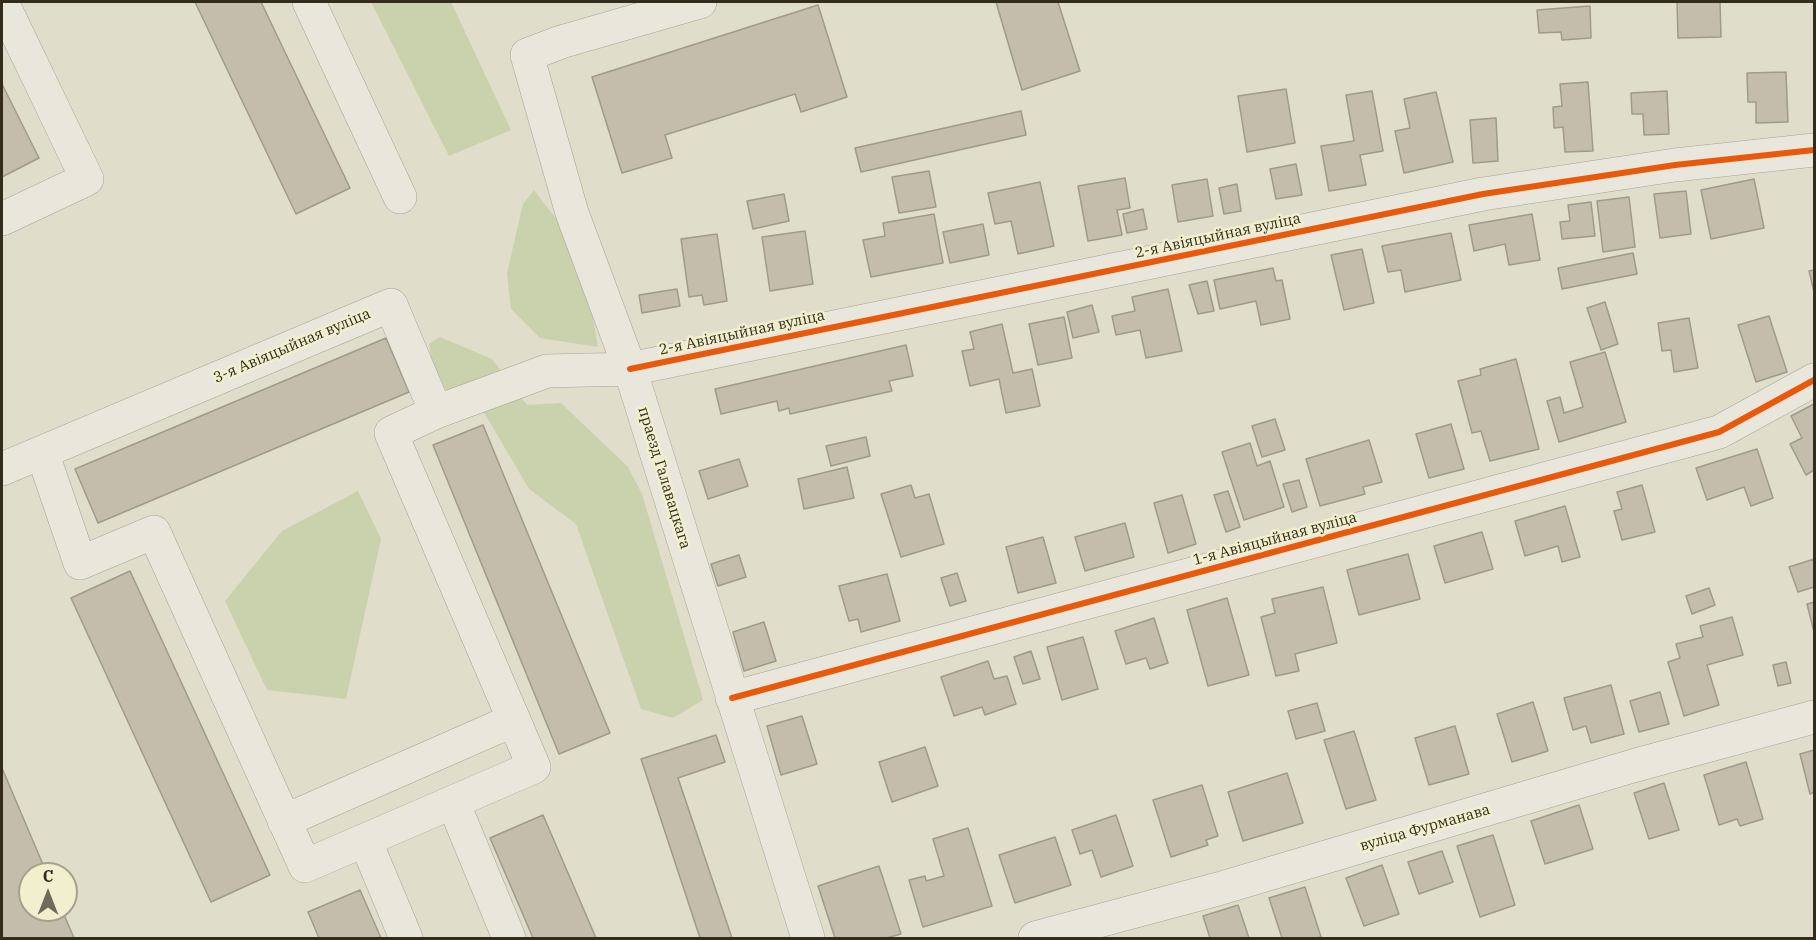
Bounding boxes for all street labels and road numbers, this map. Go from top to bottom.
street label: 2-я Авіяцыйная вуліца [1133,210,1303,262]
street label: 3-я Авіяцыйная вуліца [211,305,373,387]
street label: 2-я Авіяцыйная вуліца [657,307,827,359]
street label: праезд Галавацкага [634,405,694,551]
street label: 1-я Авіяцыйная вуліца [1191,508,1359,570]
street label: вуліца Фурманава [1358,801,1492,855]

